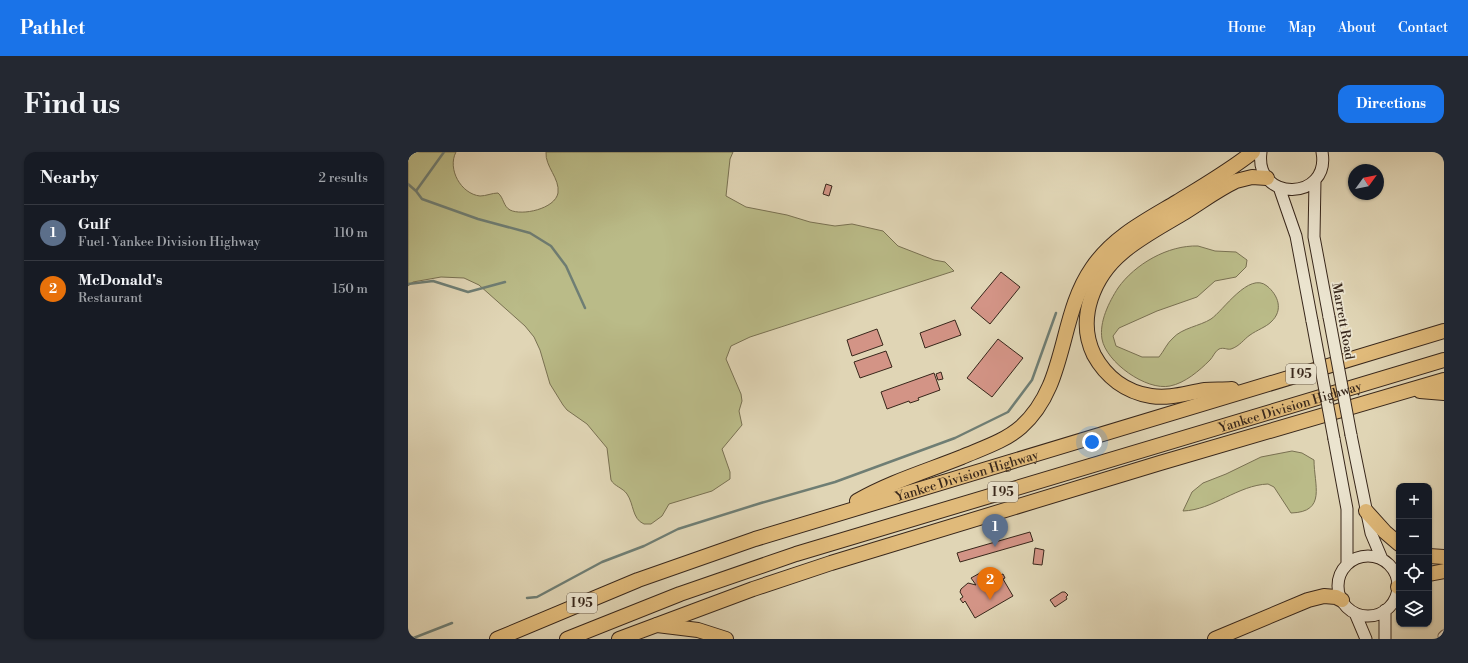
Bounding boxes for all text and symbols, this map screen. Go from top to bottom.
text: Pathlet [20,16,85,40]
text: Home [1228,19,1266,37]
text: Map [1288,19,1316,37]
text: About [1338,19,1376,37]
text: Contact [1398,19,1448,37]
button: Directions [1338,85,1444,123]
text: Find us [24,87,120,122]
north arrow [1348,164,1384,200]
text: Nearby [40,167,99,189]
text: 2 results [319,170,368,186]
text: Gulf [78,215,109,234]
text: 1 [50,225,56,241]
text: 110 m [334,225,368,241]
text: Fuel · Yankee Division Highway [78,234,260,250]
text: McDonald's [78,271,162,290]
text: 2 [49,281,57,297]
text: 150 m [333,281,368,297]
street label: Marrett Road [1328,281,1358,362]
text: Restaurant [78,290,143,306]
road number: I 95 [1286,364,1316,384]
street label: Yankee Division Highway [1216,378,1364,436]
your location [1082,432,1102,452]
street label: Yankee Division Highway [893,447,1041,505]
road number: I 95 [988,482,1018,502]
map controls [1396,483,1432,627]
button: + [1396,483,1432,519]
pin: 1 [982,514,1008,547]
button: − [1396,519,1432,555]
button: locate [1396,555,1432,591]
pin: 2 [977,567,1003,600]
button: layers [1396,591,1432,627]
road number: I 95 [567,593,597,613]

